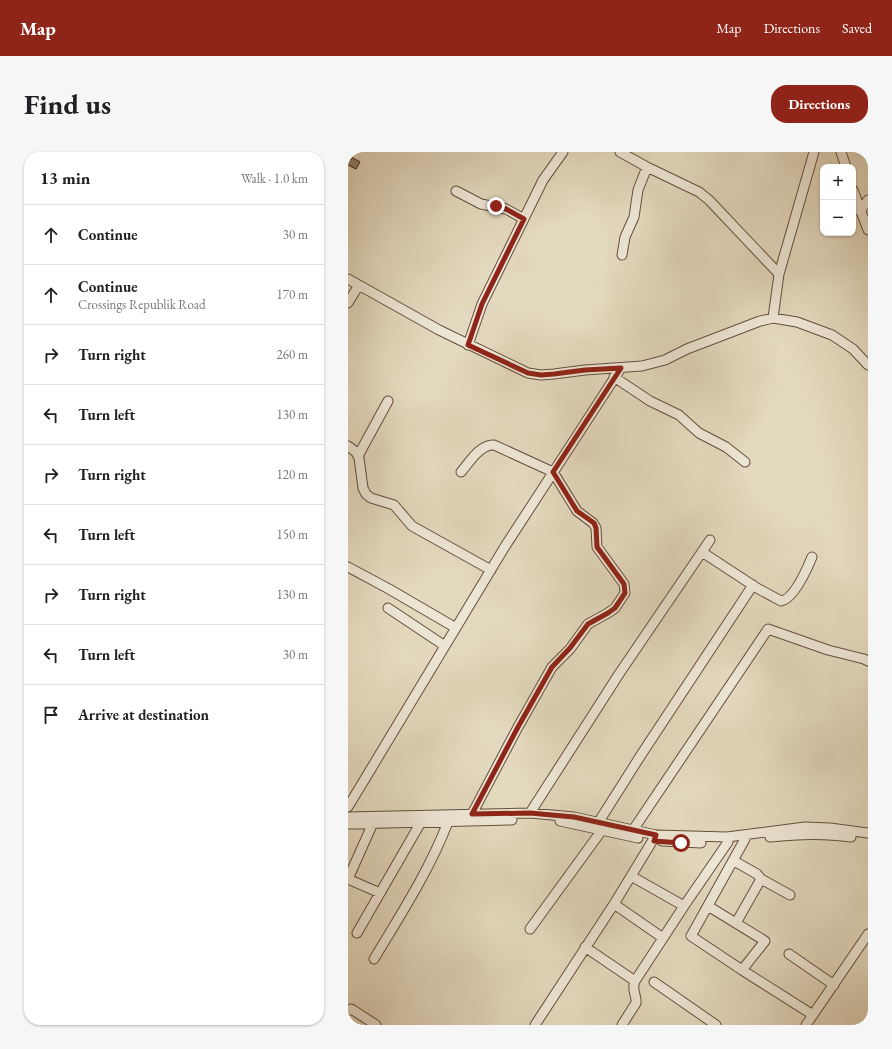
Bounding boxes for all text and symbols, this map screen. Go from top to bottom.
text: Map [20,16,56,41]
text: Map [716,19,742,37]
text: Directions [764,19,820,37]
text: Saved [842,19,872,37]
button: Directions [771,85,868,123]
text: Find us [24,86,111,122]
map controls [820,164,856,236]
button: + [820,164,856,200]
text: 13 min [40,167,90,189]
text: Walk · 1.0 km [241,170,308,187]
route end [487,197,505,215]
button: − [820,200,856,236]
icon: ahead [40,224,62,246]
text: Continue [78,225,138,244]
text: 30 m [283,226,308,243]
text: Continue [78,277,138,296]
icon: ahead [40,284,62,306]
text: 170 m [277,286,308,303]
text: Crossings Republik Road [78,296,206,313]
icon: right [40,344,62,366]
text: Turn right [78,345,146,364]
text: 260 m [277,346,308,363]
icon: left [40,404,62,426]
text: Turn left [78,405,135,424]
text: 130 m [277,406,308,423]
icon: right [40,464,62,486]
text: Turn right [78,465,146,484]
text: 120 m [277,466,308,483]
icon: left [40,524,62,546]
text: Turn left [78,525,135,544]
text: 150 m [277,526,308,543]
icon: right [40,584,62,606]
text: Turn right [78,585,146,604]
text: 130 m [277,586,308,603]
icon: left [40,644,62,666]
text: Turn left [78,645,135,664]
text: 30 m [283,646,308,663]
icon: arrive [40,704,62,726]
text: Arrive at destination [78,705,209,724]
route start [672,834,690,852]

